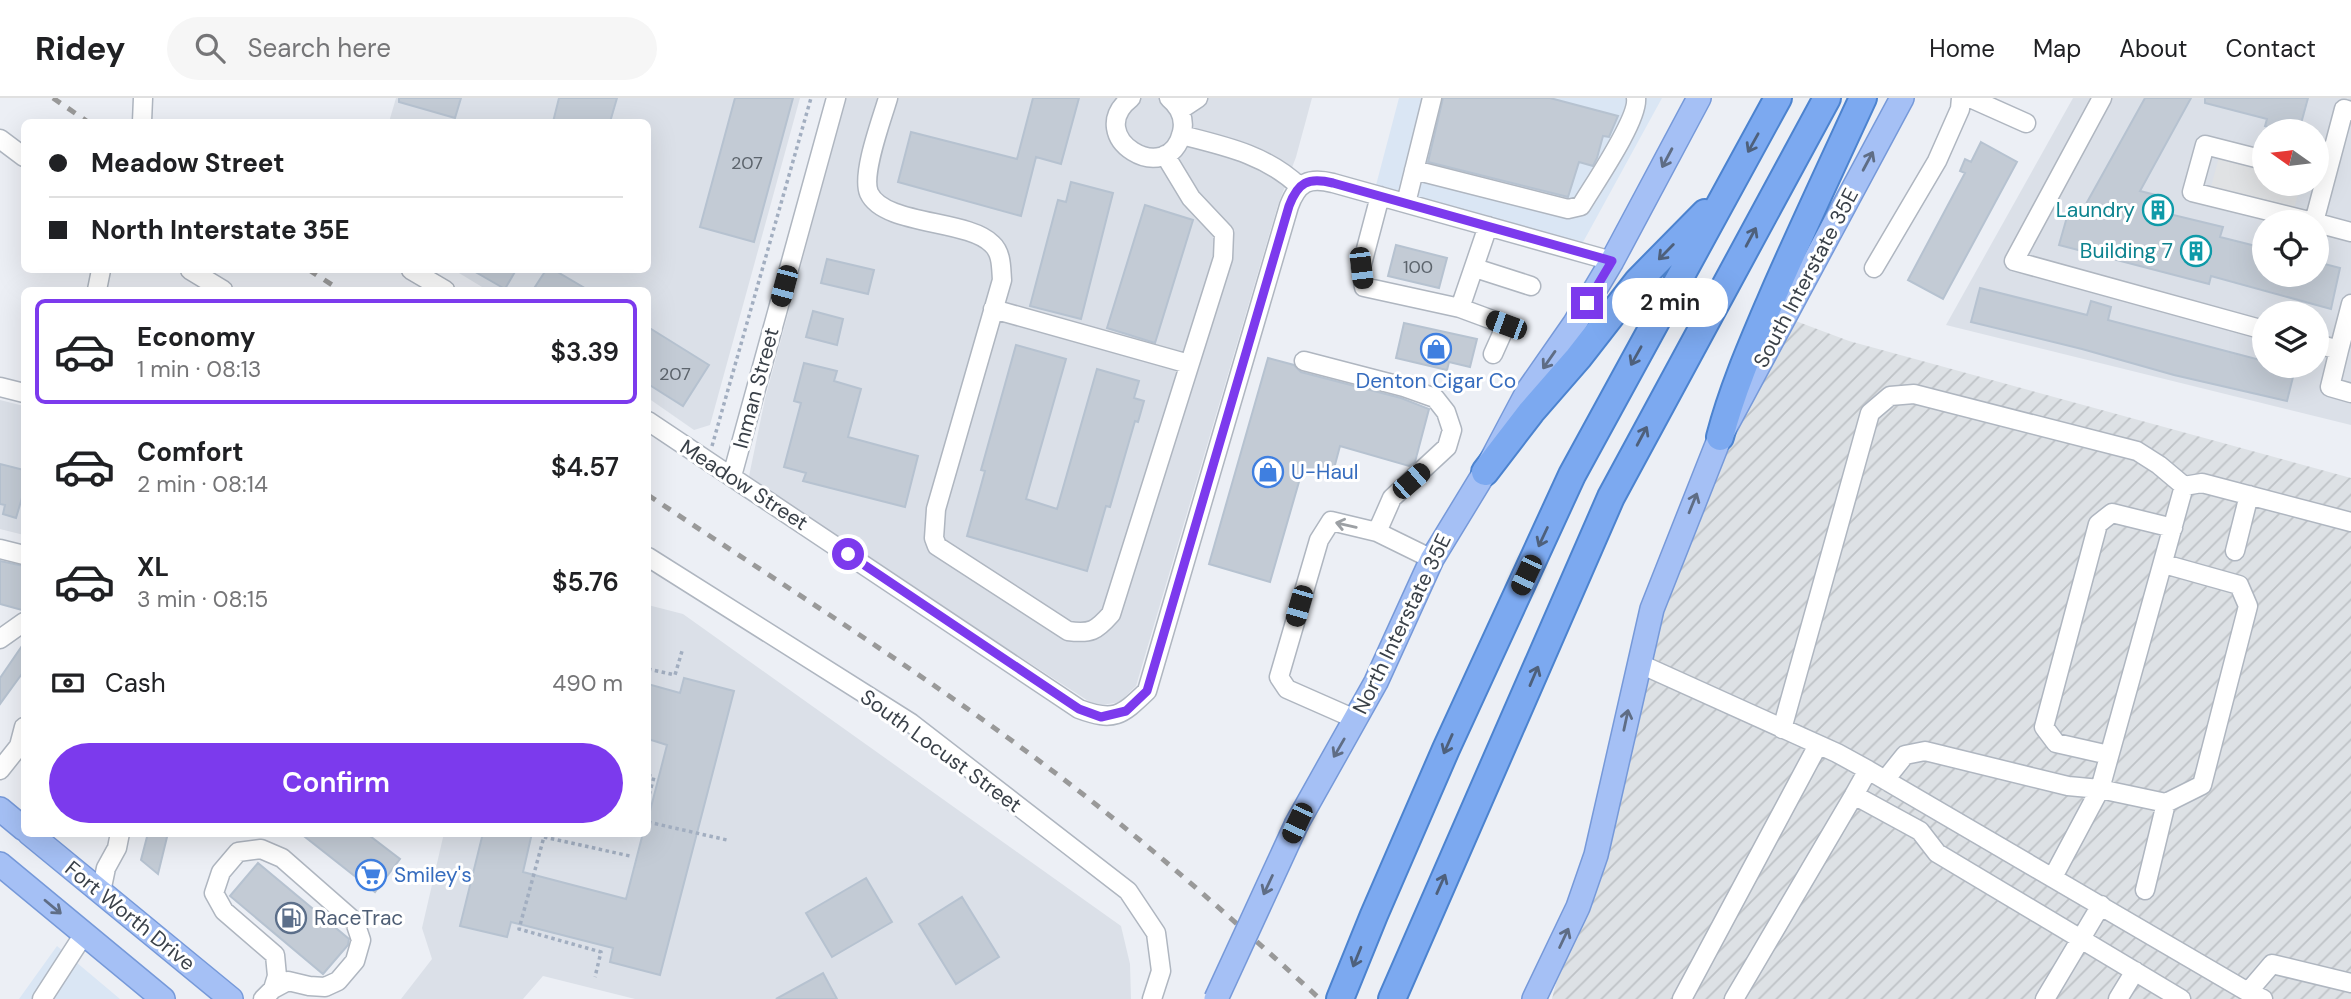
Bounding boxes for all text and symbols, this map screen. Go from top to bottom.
search box [167,17,657,80]
text: Ridey [35,27,125,70]
icon: search [191,29,229,67]
text: Search here [247,31,391,65]
text: Home [1929,33,1995,64]
text: Map [2033,33,2081,64]
text: About [2119,33,2188,64]
text: Contact [2226,33,2316,64]
north arrow [2252,119,2329,196]
map controls [2252,119,2329,378]
one-way arrow [1746,133,1760,153]
text: Meadow Street [91,146,285,180]
one-way arrow [1660,147,1673,168]
house number: 207 [731,151,763,175]
one-way arrow [1861,151,1875,172]
street label: South Interstate 35E [1747,184,1865,372]
building icon: Laundry [2141,193,2175,227]
place label: Laundry [2056,196,2135,224]
button: locate [2252,210,2329,287]
text: North Interstate 35E [91,213,350,247]
one-way arrow [1745,227,1759,248]
building icon: Building 7 [2179,234,2213,268]
place label: Building 7 [2080,237,2173,265]
one-way arrow [1657,243,1674,260]
car [1349,246,1374,290]
house number: 100 [1403,255,1433,279]
car [769,263,800,309]
callout: 2 min [1612,278,1727,328]
route end [1571,287,1603,319]
text: 2 min [1640,287,1700,317]
button: layers [2252,301,2329,378]
car [1483,308,1530,342]
icon: car [53,320,116,383]
text: Economy [137,320,255,354]
street label: Inman Street [726,324,786,452]
shop icon: Denton Cigar Co [1419,332,1453,366]
text: $3.39 [550,335,619,369]
one-way arrow [1629,345,1642,366]
one-way arrow [1542,350,1556,369]
text: 1 min · 08:13 [137,354,261,384]
house number: 207 [659,362,691,386]
place label: Denton Cigar Co [1356,367,1516,395]
one-way arrow [1636,427,1650,447]
street label: Meadow Street [675,433,813,537]
icon: car [53,435,116,498]
text: Comfort [137,435,243,469]
text: $4.57 [551,450,619,484]
shop icon: U-Haul [1251,455,1285,489]
place label: U-Haul [1291,458,1359,486]
car [1389,459,1434,503]
text: 2 min · 08:14 [137,469,268,499]
one-way arrow [1687,492,1700,514]
one-way arrow [1335,518,1358,531]
one-way arrow [1536,526,1550,547]
street label: North Interstate 35E [1346,529,1458,719]
route start [832,538,864,570]
icon: car [53,550,116,613]
text: XL [137,550,169,584]
car [1508,552,1545,598]
text: $5.76 [552,565,619,599]
car [1284,583,1315,629]
text: 3 min · 08:15 [137,584,268,614]
icon: cash [49,664,87,702]
text: Cash [105,666,166,700]
one-way arrow [1528,666,1541,688]
text: 490 m [552,668,623,698]
street label: South Locust Street [855,683,1027,819]
one-way arrow [1620,709,1634,732]
one-way arrow [1441,733,1454,754]
one-way arrow [1332,738,1346,758]
button: Confirm [49,743,623,823]
car [1279,800,1316,846]
street label: Fort Worth Drive [59,855,201,977]
supermarket icon: Smiley's [354,858,388,892]
place label: Smiley's [394,861,472,889]
one-way arrow [1261,874,1275,895]
one-way arrow [1435,874,1448,896]
one-way arrow [43,899,61,915]
fuel station icon: RaceTrac [274,901,308,935]
place label: RaceTrac [314,904,403,932]
one-way arrow [1558,928,1571,949]
one-way arrow [1350,946,1363,967]

